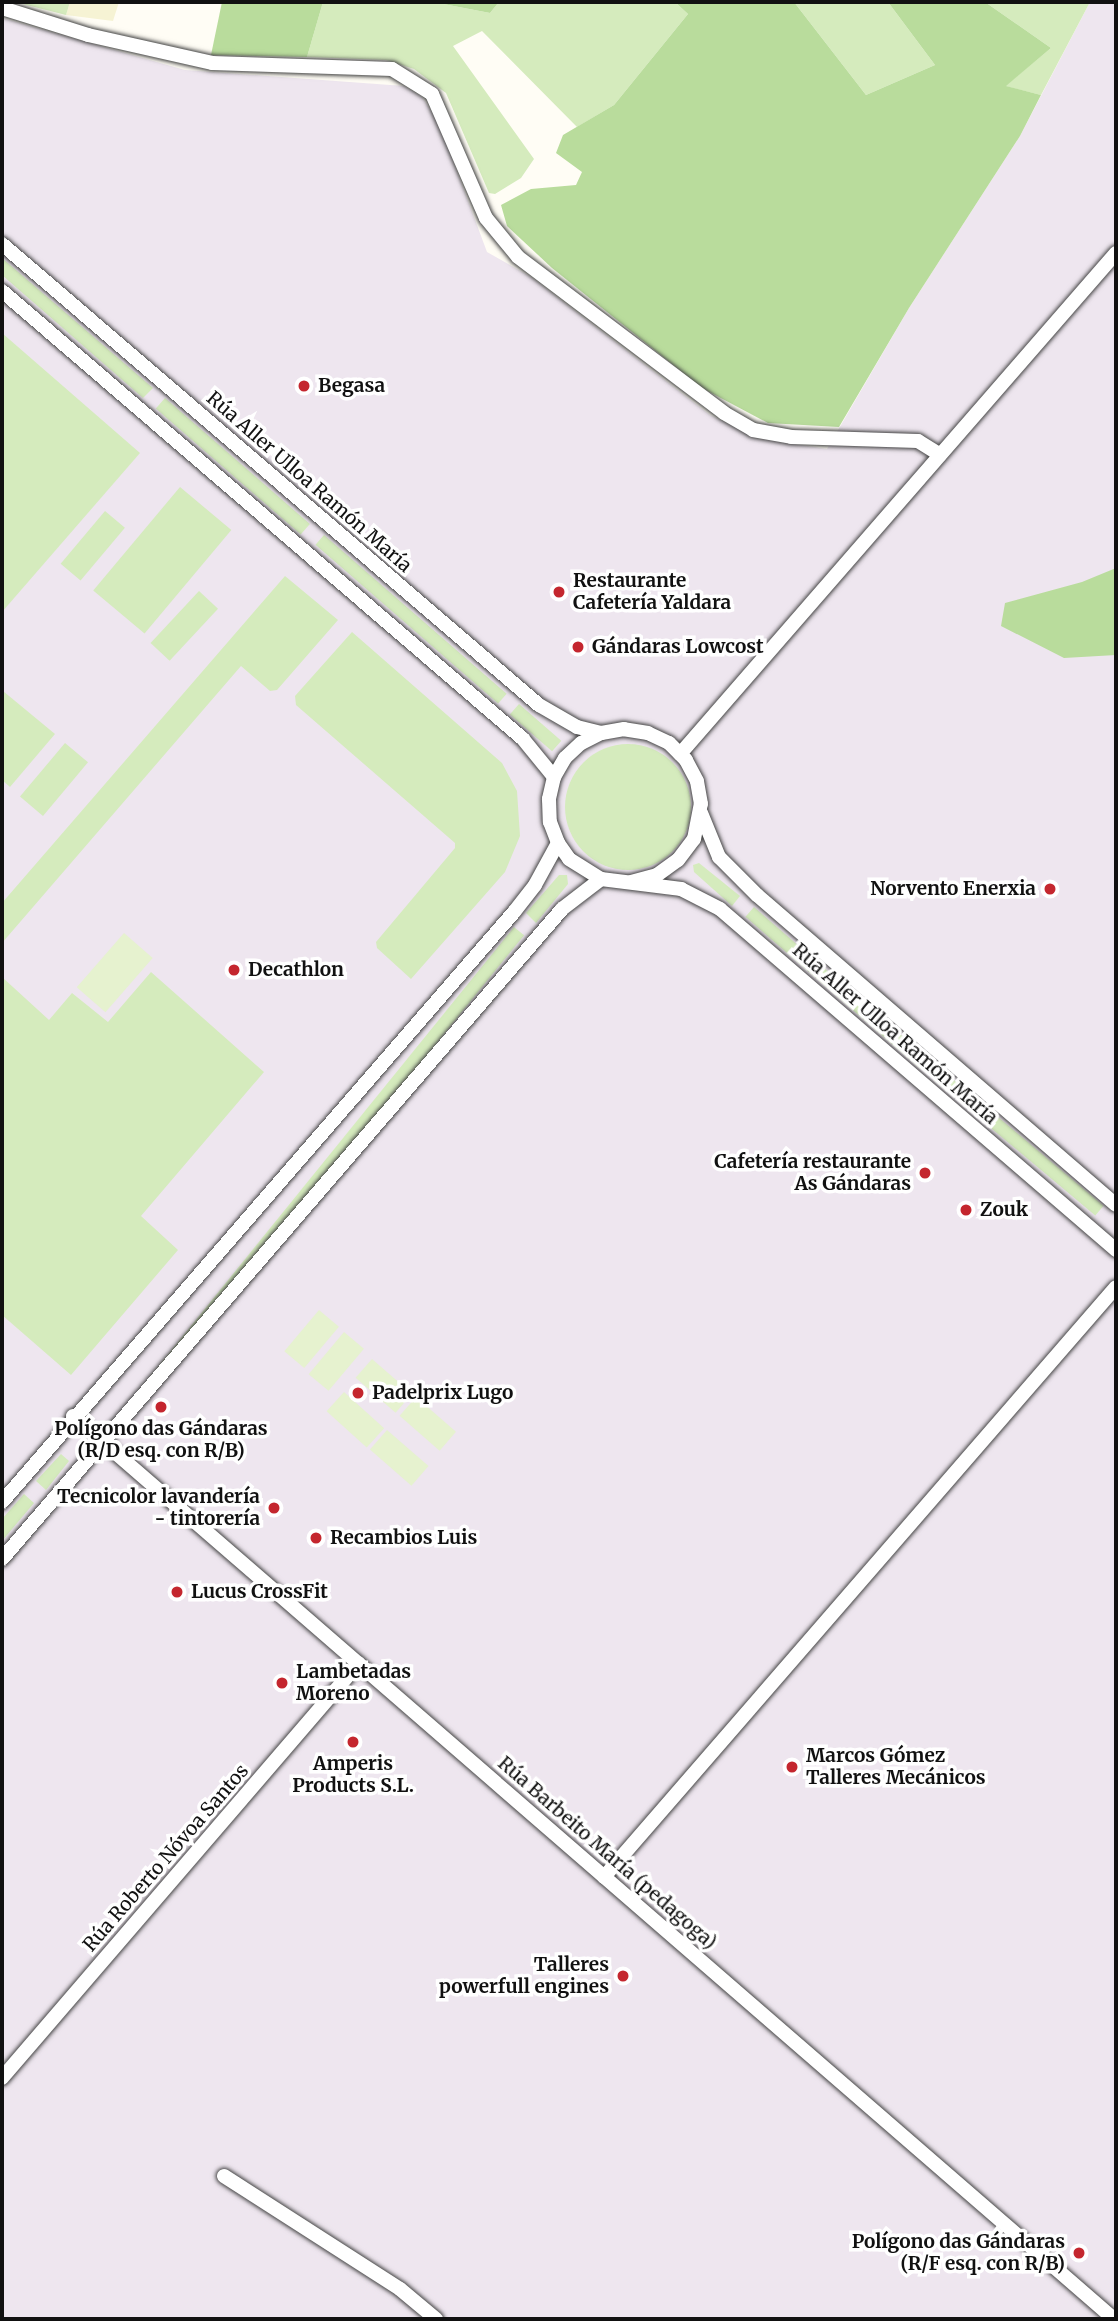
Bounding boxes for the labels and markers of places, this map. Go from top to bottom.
place label: Begasa [318,375,385,397]
marker: Begasa [296,378,312,394]
place label: Restaurante Cafetería Yaldara [573,570,731,614]
marker: Restaurante Cafetería Yaldara [551,584,567,600]
place label: Gándaras Lowcost [592,636,764,658]
marker: Gándaras Lowcost [570,639,586,655]
place label: Norvento Enerxia [870,878,1036,900]
marker: Norvento Enerxia [1042,881,1058,897]
place label: Decathlon [248,959,344,981]
marker: Decathlon [226,962,242,978]
place label: Cafetería restaurante As Gándaras [714,1151,911,1195]
marker: Cafetería restaurante As Gándaras [917,1165,933,1181]
place label: Zouk [980,1199,1028,1221]
marker: Zouk [958,1202,974,1218]
place label: Padelprix Lugo [372,1382,513,1404]
marker: Padelprix Lugo [350,1385,366,1401]
marker: Polígono das Gándaras (R/D esq. con R/B) [153,1399,169,1415]
place label: Polígono das Gándaras (R/D esq. con R/B) [54,1418,268,1462]
place label: Tecnicolor lavandería - tintorería [57,1486,260,1530]
marker: Tecnicolor lavandería - tintorería [266,1500,282,1516]
place label: Recambios Luis [330,1527,477,1549]
marker: Recambios Luis [308,1530,324,1546]
place label: Lucus CrossFit [191,1581,328,1603]
marker: Lucus CrossFit [169,1584,185,1600]
place label: Lambetadas Moreno [296,1661,411,1705]
marker: Lambetadas Moreno [274,1675,290,1691]
marker: Amperis Products S.L. [345,1734,361,1750]
place label: Marcos Gómez Talleres Mecánicos [806,1745,986,1789]
place label: Amperis Products S.L. [292,1753,414,1797]
marker: Marcos Gómez Talleres Mecánicos [784,1759,800,1775]
place label: Talleres powerfull engines [439,1954,609,1998]
marker: Talleres powerfull engines [615,1968,631,1984]
place label: Polígono das Gándaras (R/F esq. con R/B) [852,2231,1065,2275]
marker: Polígono das Gándaras (R/F esq. con R/B) [1071,2245,1087,2261]

